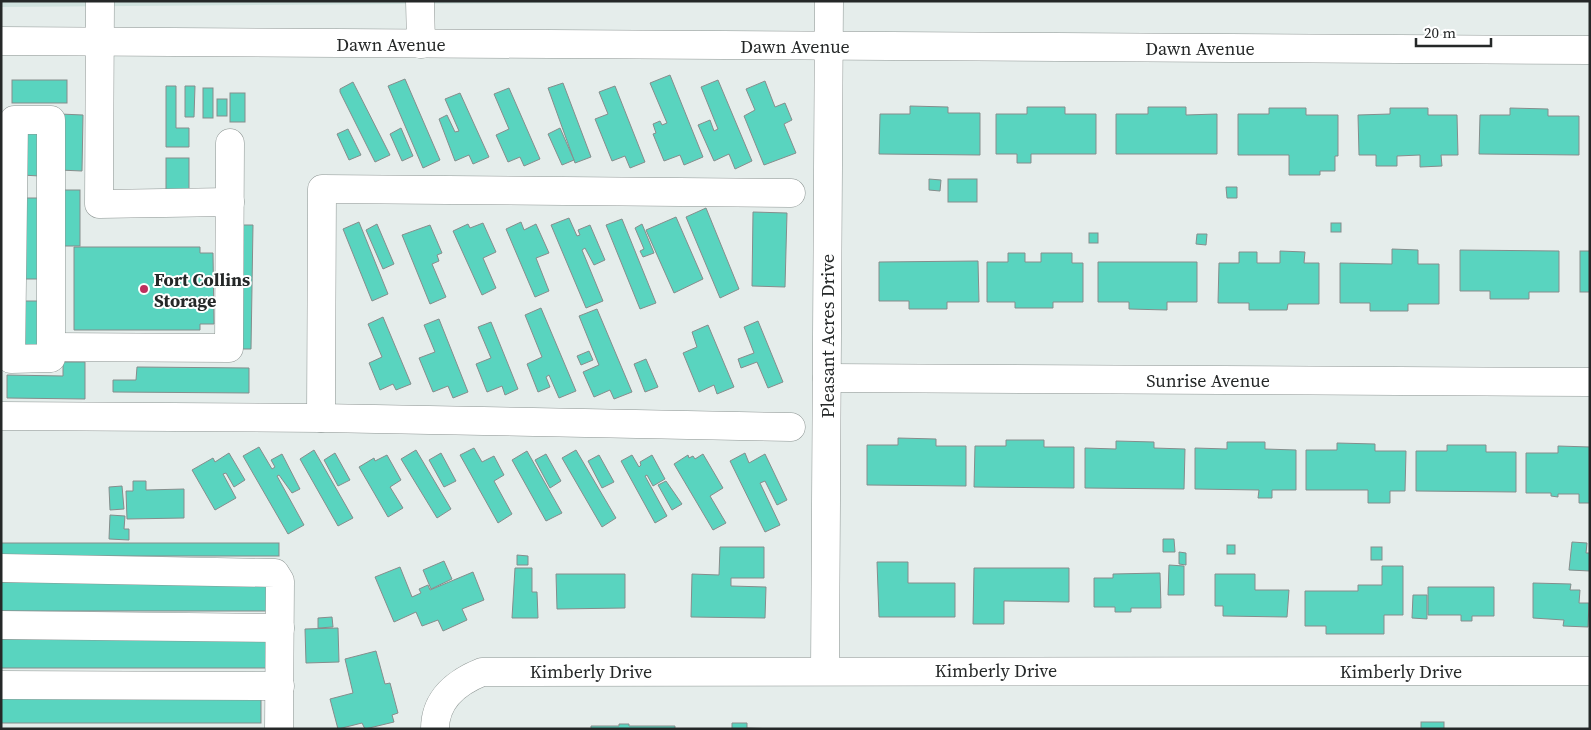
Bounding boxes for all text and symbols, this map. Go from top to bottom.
scale bar [1416,15,1491,47]
text: 20 m [1424,22,1456,43]
street label: Dawn Avenue [336,32,446,57]
street label: Dawn Avenue [740,34,850,59]
street label: Dawn Avenue [1145,36,1255,61]
street label: Pleasant Acres Drive [815,254,840,418]
place label: Fort Collins Storage [154,267,250,313]
marker: Fort Collins Storage [138,283,150,295]
street label: Sunrise Avenue [1146,368,1270,393]
street label: Kimberly Drive [935,658,1057,683]
street label: Kimberly Drive [530,659,652,684]
street label: Kimberly Drive [1340,659,1462,684]

